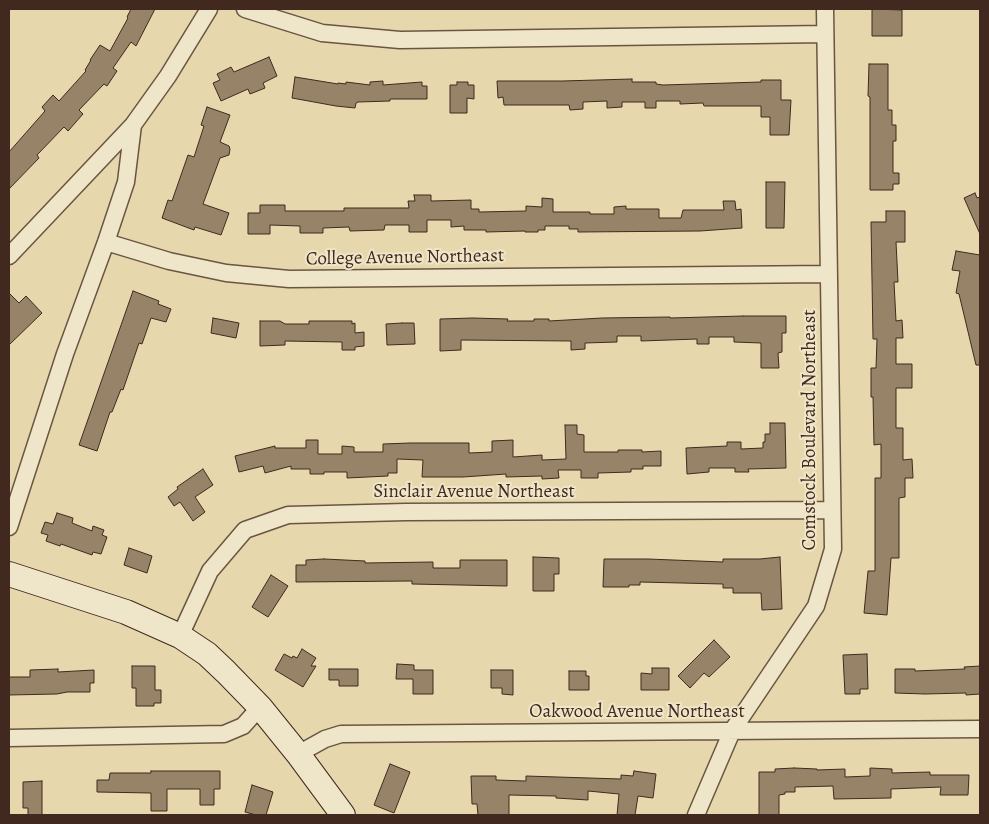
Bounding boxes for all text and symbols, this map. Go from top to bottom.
street label: College Avenue Northeast [306,245,504,271]
street label: Comstock Boulevard Northeast [799,309,821,551]
street label: Sinclair Avenue Northeast [373,481,575,503]
street label: Oakwood Avenue Northeast [529,701,745,723]

